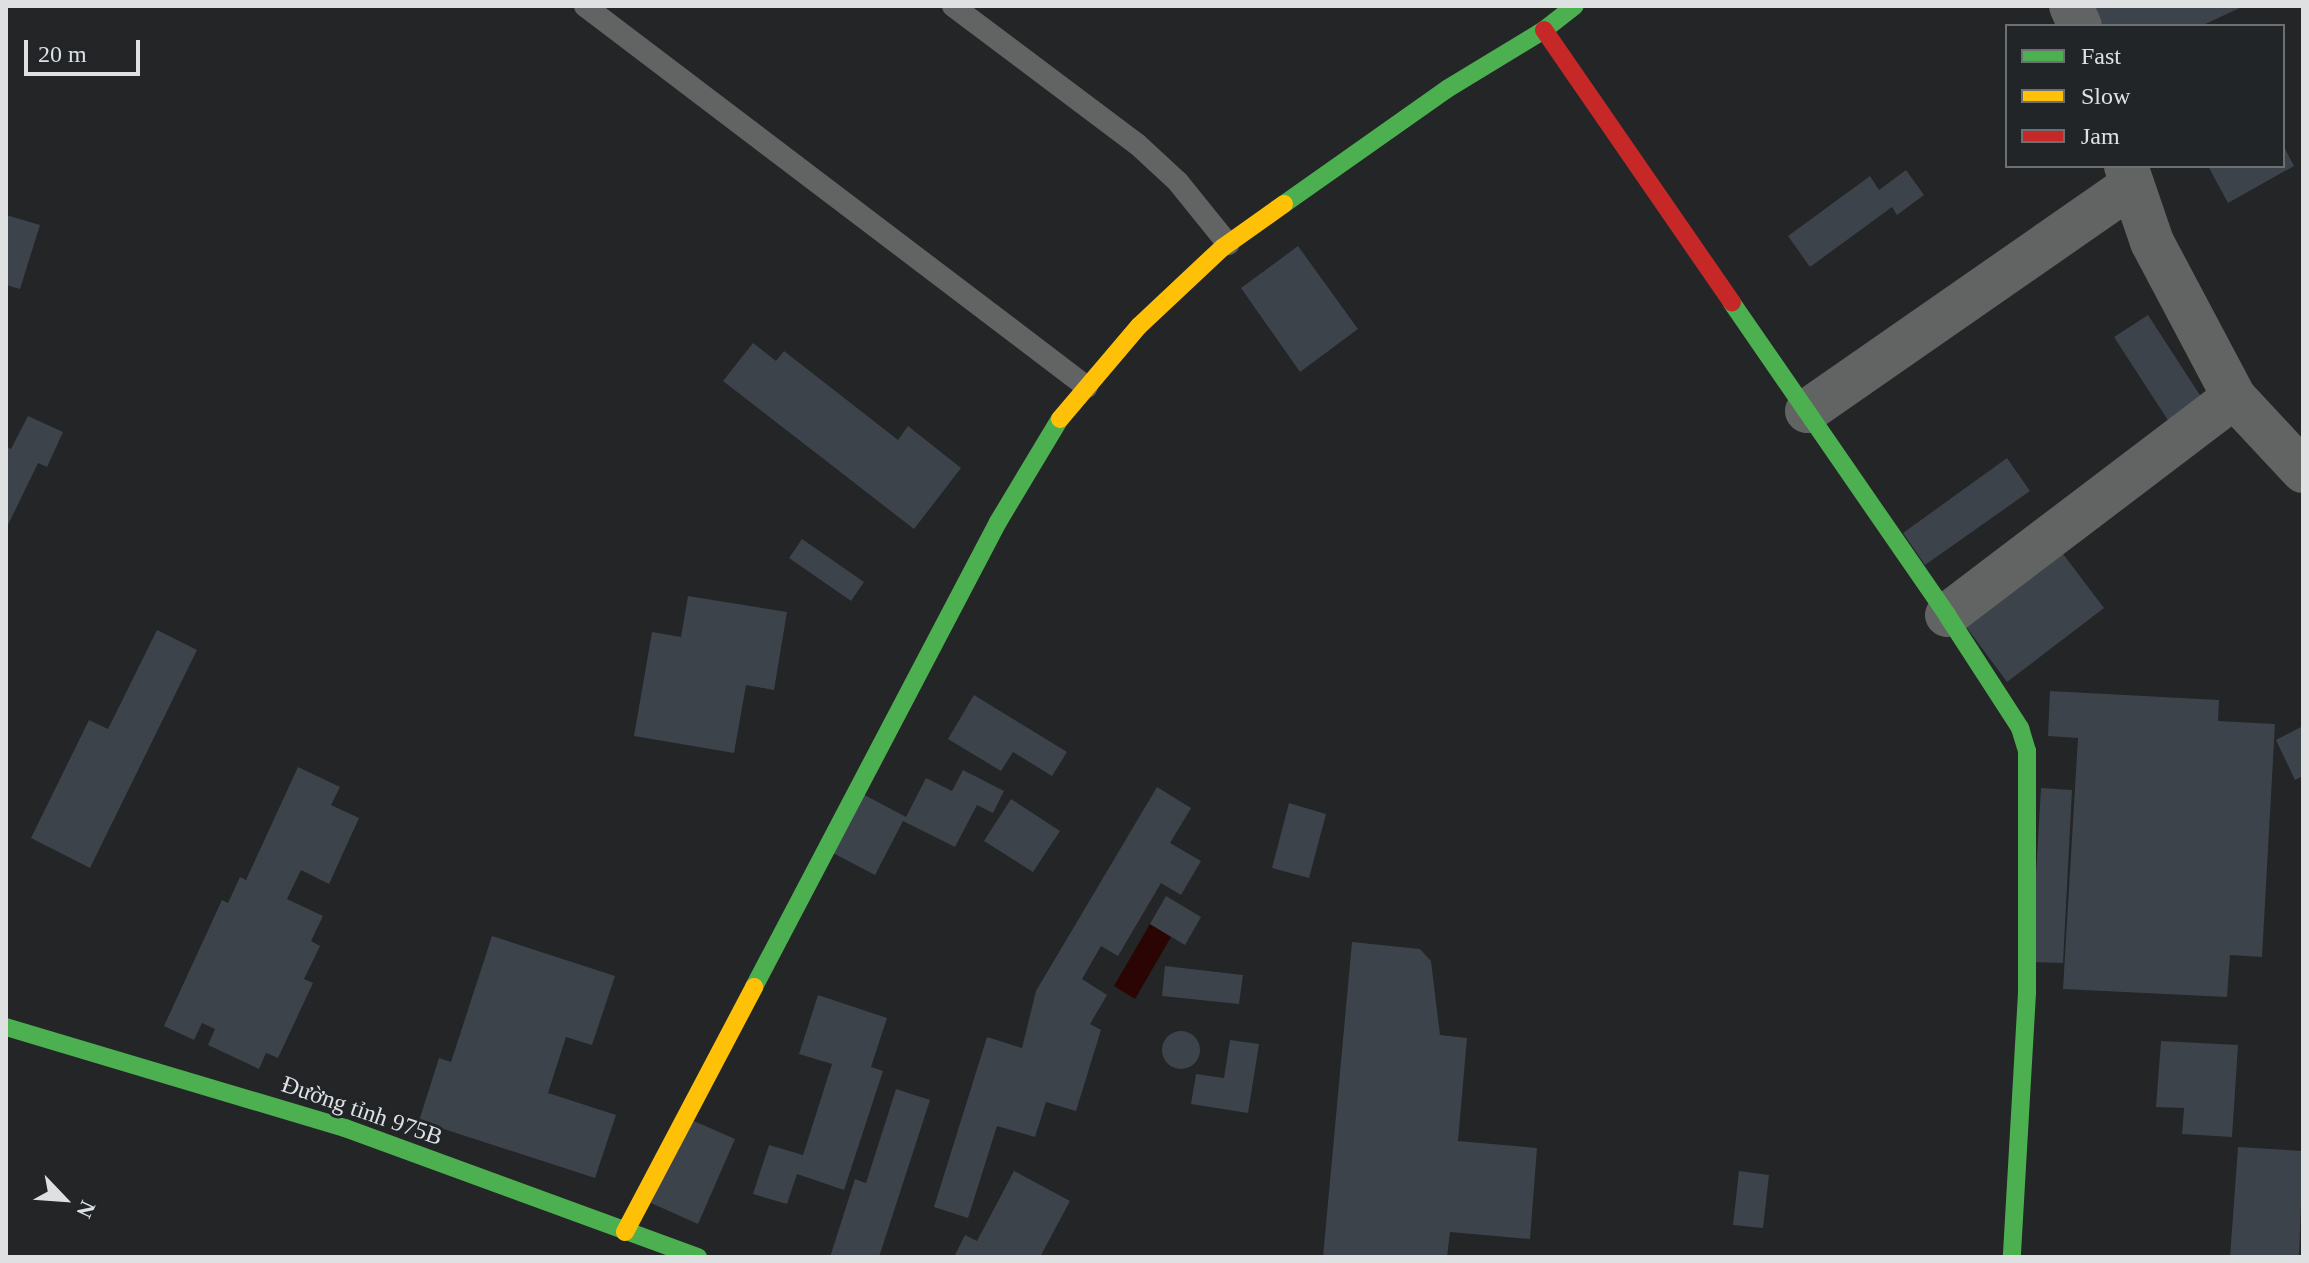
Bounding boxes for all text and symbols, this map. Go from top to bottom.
scale bar [28,24,144,74]
legend [2005,24,2285,168]
text: 20 m [38,41,87,67]
text: Fast [2081,43,2121,69]
text: Slow [2081,83,2130,109]
text: Jam [2081,123,2120,149]
street label: Đường tỉnh 975B [278,1070,446,1152]
north arrow [24,1159,104,1239]
text: N [72,1197,101,1222]

